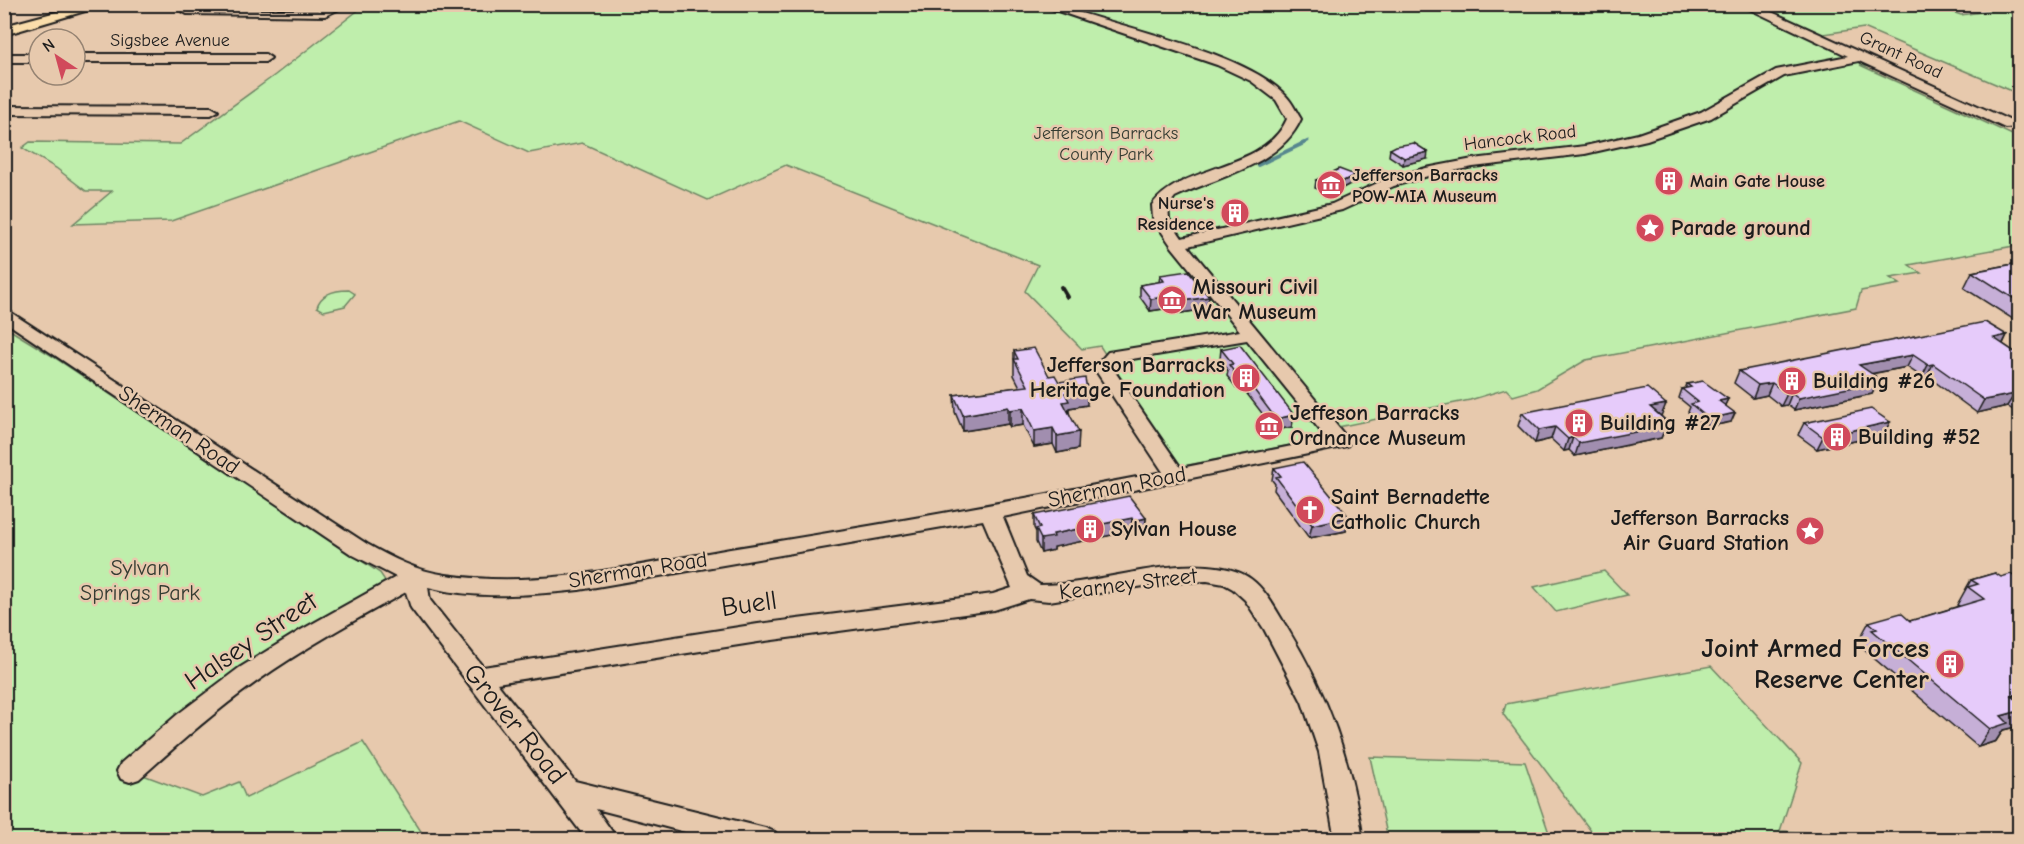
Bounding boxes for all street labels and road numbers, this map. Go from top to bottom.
street label: Grant Road [1856,27,1946,83]
street label: Sigsbee Avenue [110,30,230,51]
street label: Hancock Road [1463,121,1577,155]
street label: Sherman Road [114,380,244,480]
street label: Sherman Road [1046,461,1188,513]
street label: Sherman Road [567,546,709,594]
street label: Kearney Street [1057,563,1199,605]
street label: Halsey Street [179,585,324,697]
street label: Buell [719,585,779,623]
street label: Grover Road [457,658,573,790]

